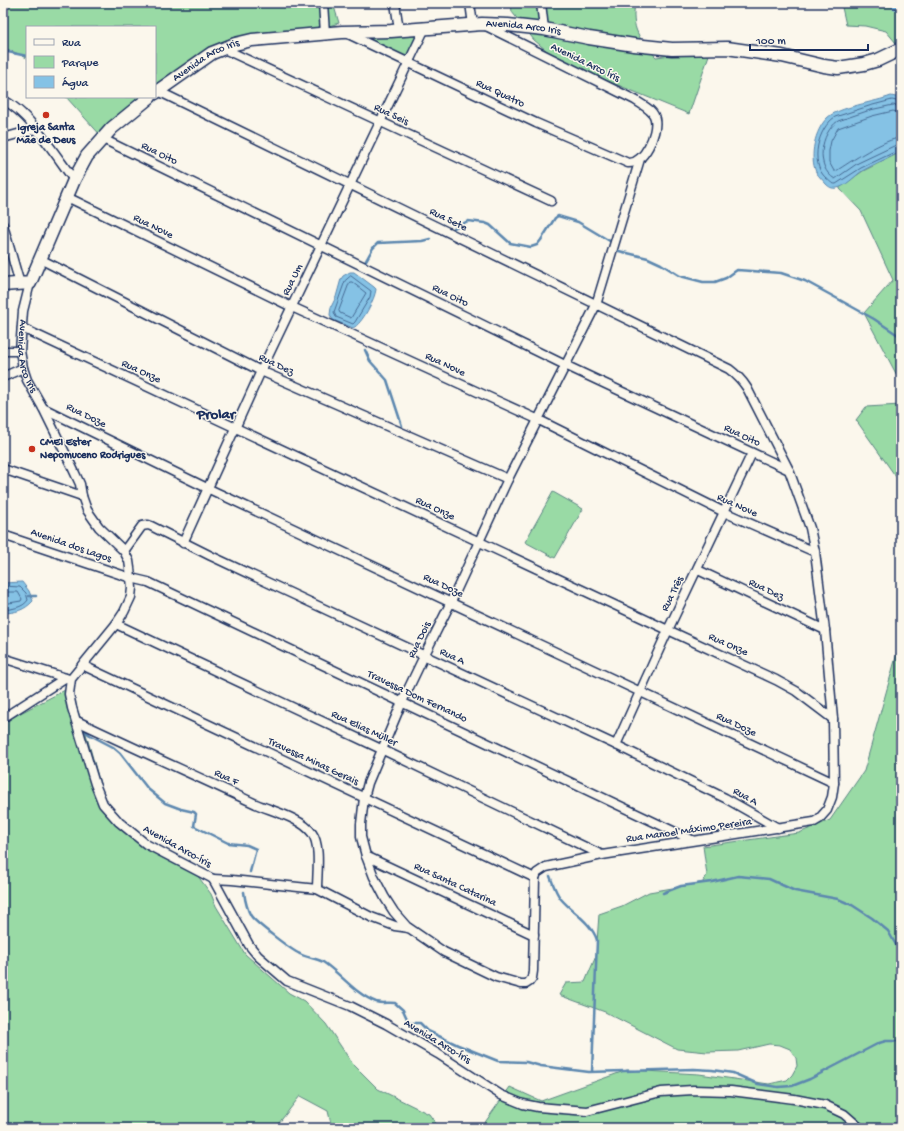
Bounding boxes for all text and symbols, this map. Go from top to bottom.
street label: Avenida Arco Iris [486,18,563,38]
legend [26,26,156,98]
scale bar [750,26,868,52]
text: 100 m [755,35,786,49]
text: Rua [62,37,81,51]
street label: Avenida Arco Iris [171,37,242,85]
street label: Avenida Arco Íris [549,40,623,85]
text: Parque [61,57,99,71]
text: Água [62,77,89,91]
street label: Rua Quatro [474,77,527,111]
street label: Rua Seis [372,102,411,129]
marker: Igreja Santa Mãe de Deus [41,110,51,120]
place label: Igreja Santa Mãe de Deus [17,121,76,147]
street label: Rua Oito [139,140,179,168]
street label: Rua Sete [427,206,469,234]
street label: Rua Nove [131,212,175,242]
street label: Rua Um [280,262,306,298]
street label: Rua Oito [430,282,470,310]
street label: Avenida Arco Iris [14,319,40,396]
street label: Rua Nove [423,350,467,380]
street label: Rua Dez [257,352,296,379]
street label: Rua Onze [119,358,163,386]
street label: Rua Doze [64,401,108,431]
district label: Prolar [196,406,237,424]
street label: Rua Oito [722,422,762,450]
place label: CMEI Ester Nepomuceno Rodrigues [39,436,146,463]
marker: CMEI Ester Nepomuceno Rodrigues [27,444,37,454]
street label: Rua Nove [715,492,759,520]
street label: Rua Onze [413,495,457,523]
street label: Avenida dos Lagos [29,527,114,566]
street label: Rua Doze [421,571,465,601]
street label: Rua Três [659,574,687,613]
street label: Rua Dez [747,577,786,604]
street label: Rua Dois [406,619,434,660]
street label: Rua Onze [706,631,750,659]
street label: Rua A [438,646,467,668]
street label: Travessa Dom Fernando [364,668,469,726]
street label: Rua Elias Müller [329,708,400,750]
street label: Rua Doze [714,710,758,740]
street label: Travessa Minas Gerais [265,735,361,789]
street label: Rua F [212,767,241,789]
street label: Rua A [731,785,760,809]
street label: Rua Manoel Máximo Pereira [625,816,753,846]
street label: Avenida Arco-Íris [141,822,214,871]
street label: Rua Santa Catarina [412,861,499,910]
street label: Avenida Arco-Íris [401,1016,474,1067]

